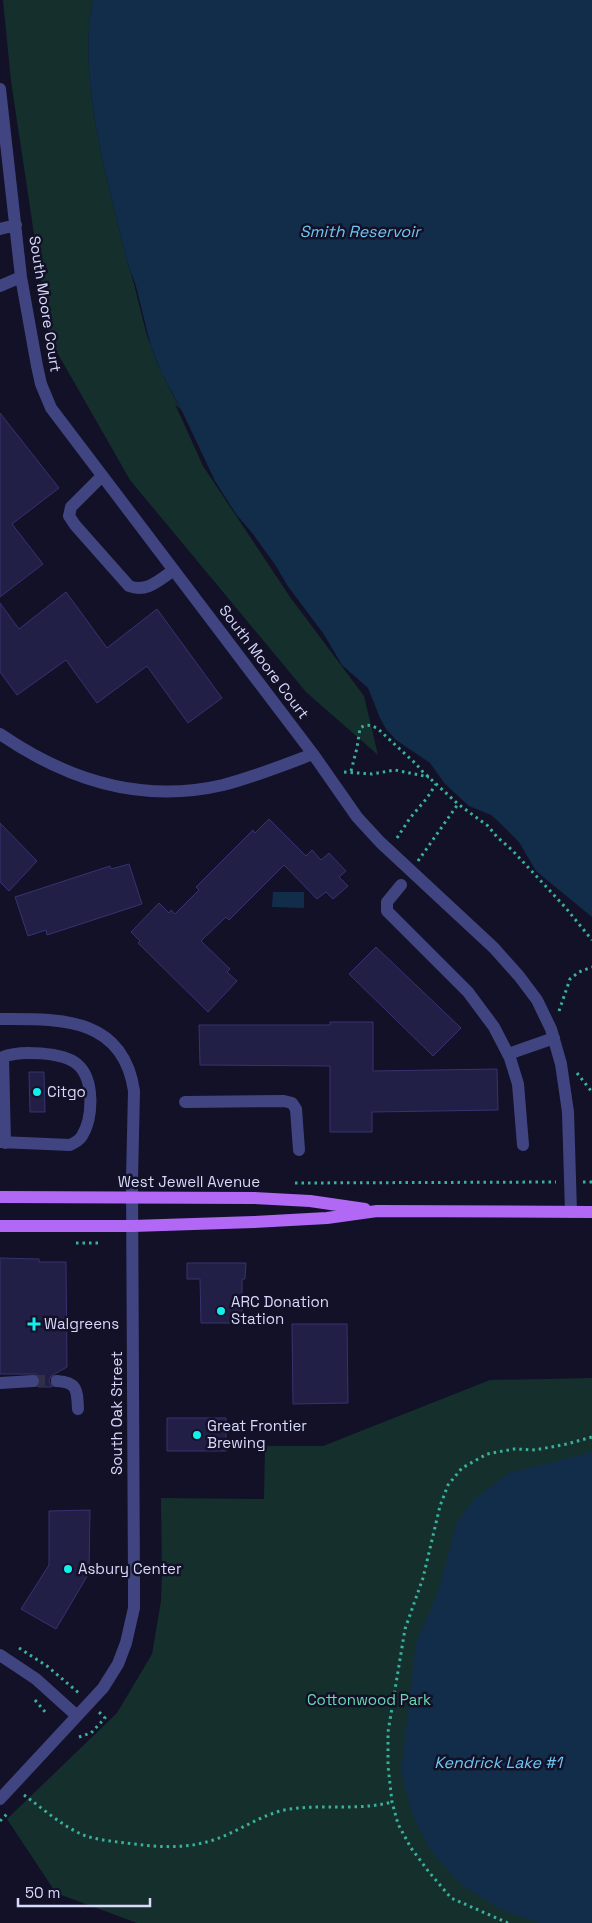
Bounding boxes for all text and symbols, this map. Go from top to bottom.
water label: Smith Reservoir [300,221,422,242]
street label: South Moore Court [25,234,66,374]
street label: South Moore Court [215,601,314,723]
place label: Citgo [47,1082,86,1101]
marker: Citgo [31,1086,43,1098]
street label: West Jewell Avenue [118,1172,260,1191]
place label: ARC Donation Station [231,1292,329,1328]
marker: ARC Donation Station [215,1305,227,1317]
place label: Walgreens [44,1314,119,1333]
marker: Walgreens [28,1318,40,1330]
street label: South Oak Street [107,1351,126,1475]
place label: Great Frontier Brewing [207,1416,307,1452]
marker: Great Frontier Brewing [191,1429,203,1441]
place label: Asbury Center [78,1559,182,1578]
marker: Asbury Center [62,1563,74,1575]
park label: Cottonwood Park [307,1690,431,1709]
water label: Kendrick Lake #1 [434,1752,564,1773]
scale bar [18,1876,150,1908]
text: 50 m [25,1883,60,1902]

